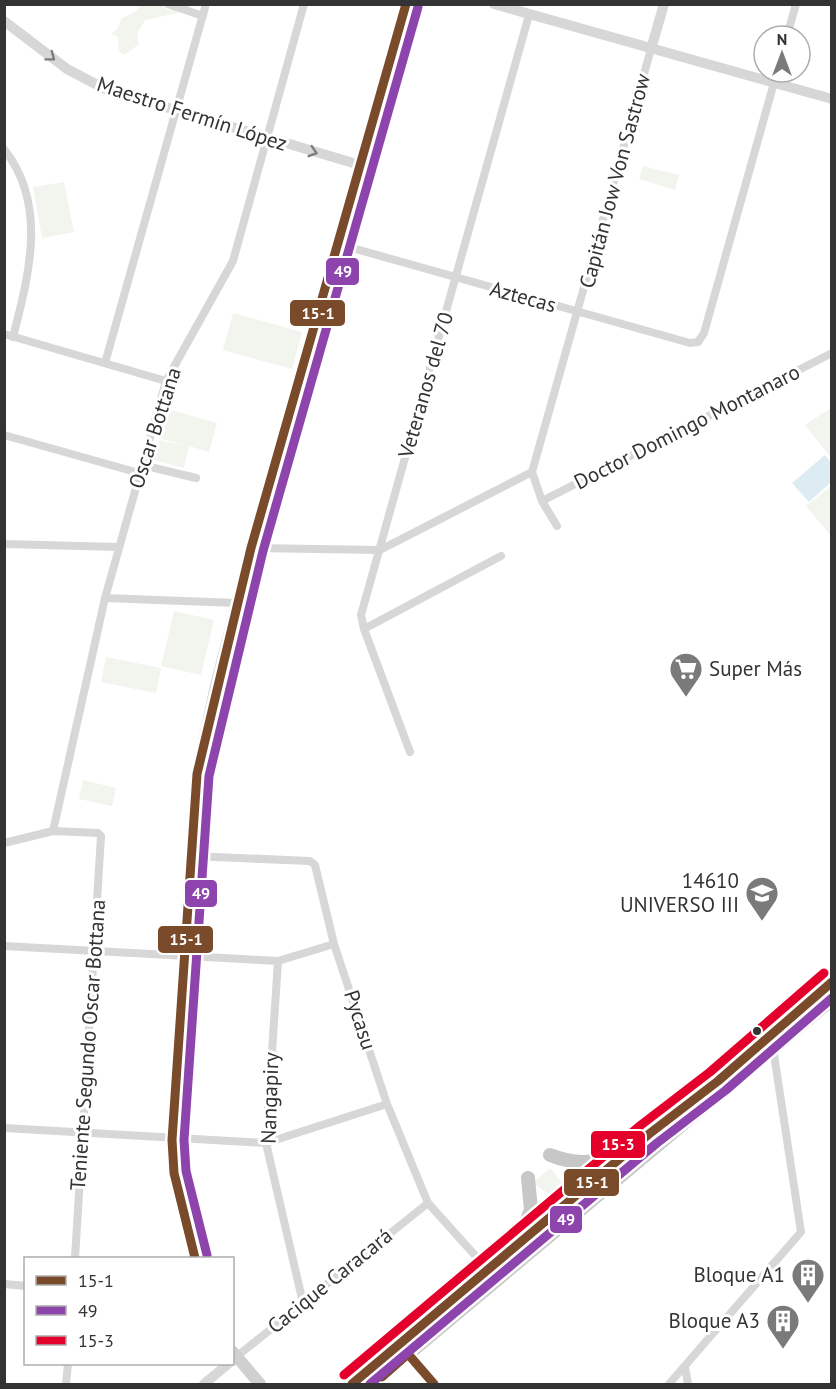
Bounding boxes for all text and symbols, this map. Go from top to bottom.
north arrow [752,24,812,84]
text: N [777,29,787,49]
one-way arrow [45,49,56,60]
street label: Maestro Fermín López [94,70,291,157]
street label: Capitán Jow Von Sastrow [573,70,656,291]
one-way arrow [307,145,318,157]
line badge: 49 [325,257,360,286]
text: 49 [334,261,352,281]
street label: Aztecas [487,275,559,318]
line badge: 15-1 [289,299,346,327]
text: 15-1 [302,303,334,323]
street label: Veteranos del 70 [392,309,459,462]
street label: Doctor Domingo Montanaro [569,358,804,495]
street label: Oscar Bottana [122,364,187,492]
supermarket icon: Super Más [668,651,704,698]
place label: Super Más [709,655,802,682]
place label: 14610 UNIVERSO III [620,867,739,918]
school or university icon: 14610 UNIVERSO III [744,875,780,922]
line badge: 49 [184,879,218,908]
text: 49 [192,883,210,903]
street label: Teniente Segundo Oscar Bottana [64,898,111,1191]
line badge: 15-1 [157,925,214,954]
text: 15-1 [170,929,202,949]
street label: Pycasu [338,987,383,1053]
unlabelled marker [751,1025,763,1037]
street label: Nangapiry [254,1052,285,1144]
line badge: 15-3 [590,1130,646,1159]
text: 15-3 [602,1134,634,1154]
line badge: 15-1 [563,1168,620,1197]
text: 15-1 [576,1172,608,1192]
line badge: 49 [549,1205,583,1234]
text: 49 [557,1209,575,1229]
street label: Cacique Caracará [262,1222,398,1339]
legend [24,1257,234,1365]
building icon: Bloque A1 [790,1257,826,1304]
place label: Bloque A1 [693,1261,785,1288]
text: 15-1 [78,1269,114,1292]
text: 49 [78,1299,98,1322]
building icon: Bloque A3 [765,1303,801,1350]
place label: Bloque A3 [668,1307,760,1334]
text: 15-3 [78,1329,114,1352]

